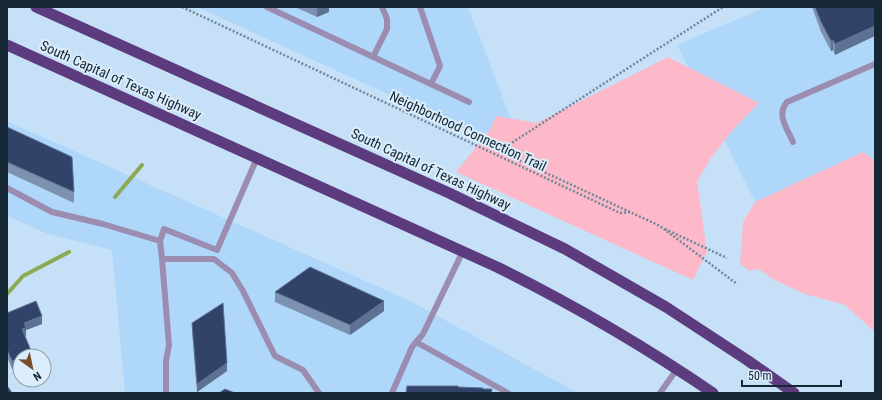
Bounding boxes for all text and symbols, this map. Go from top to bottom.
street label: South Capital of Texas Highway [38,37,204,123]
street label: Neighborhood Connection Trail [387,88,549,174]
street label: South Capital of Texas Highway [349,125,514,213]
north arrow [12,348,52,388]
scale bar [742,362,841,388]
text: N [31,369,44,383]
text: 50 m [748,369,772,383]

